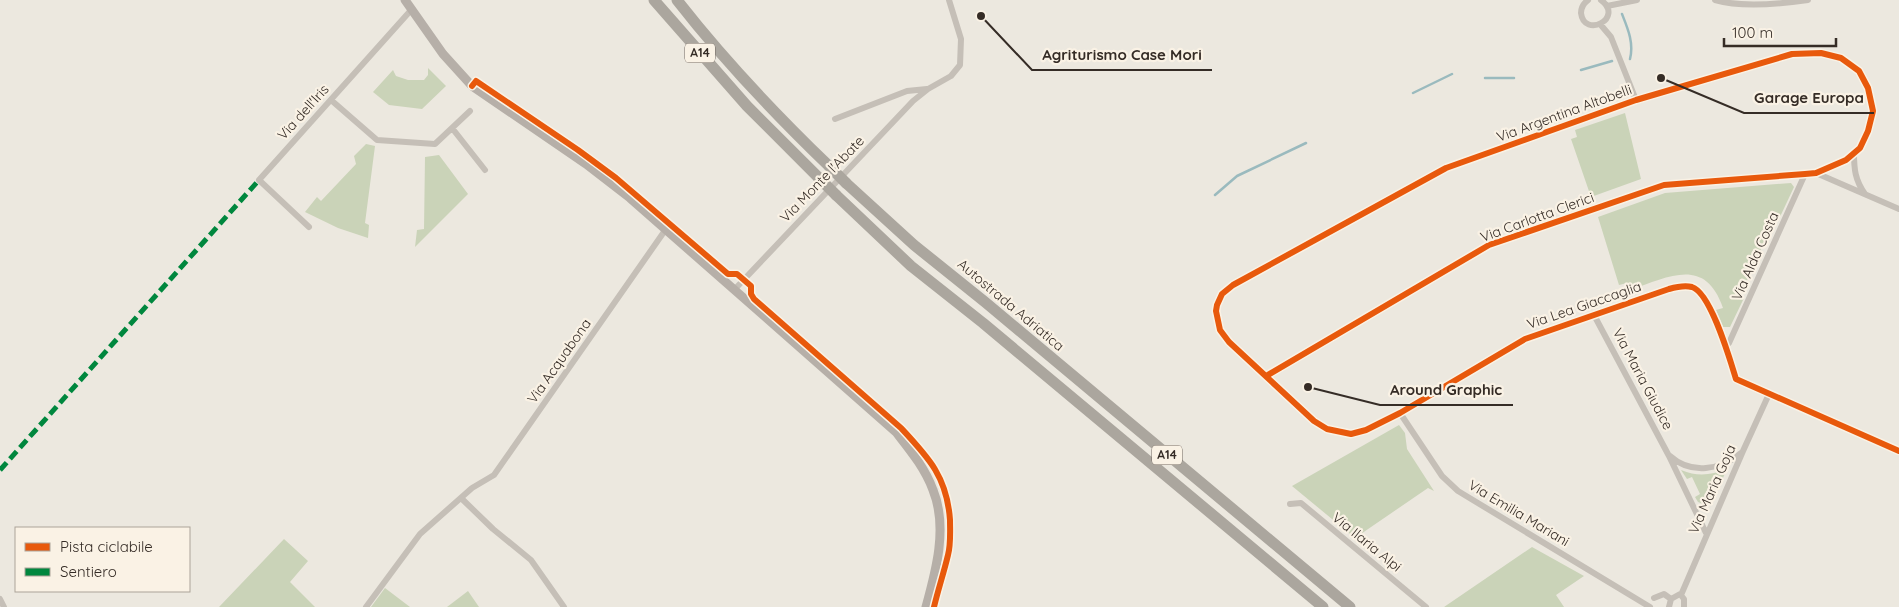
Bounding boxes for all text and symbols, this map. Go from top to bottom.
scale bar [1724,15,1836,47]
text: 100 m [1732,23,1773,42]
callout: Agriturismo Case Mori [1032,40,1212,70]
road number: A14 [685,44,715,62]
text: Agriturismo Case Mori [1042,45,1202,64]
street label: Via dell'Iris [273,80,333,144]
street label: Via Argentina Altobelli [1494,80,1634,146]
callout: Garage Europa [1744,83,1874,113]
text: Garage Europa [1754,88,1864,107]
street label: Via Monte l'Abate [776,132,868,226]
street label: Via Carlotta Clerici [1478,188,1596,246]
street label: Via Alda Costa [1727,209,1783,303]
street label: Autostrada Adriatica [954,255,1068,355]
street label: Via Lea Giaccaglia [1524,277,1644,333]
street label: Via Acquabona [523,315,595,407]
street label: Via Maria Giudice [1609,325,1677,433]
callout: Around Graphic [1380,375,1513,405]
text: Around Graphic [1390,380,1502,399]
street label: Via Maria Goja [1684,442,1740,536]
road number: A14 [1152,446,1182,464]
street label: Via Emilia Mariani [1465,476,1573,550]
street label: Via Ilaria Alpi [1329,508,1405,576]
legend [15,527,190,592]
text: Pista ciclabile [60,537,153,556]
text: Sentiero [60,562,117,581]

